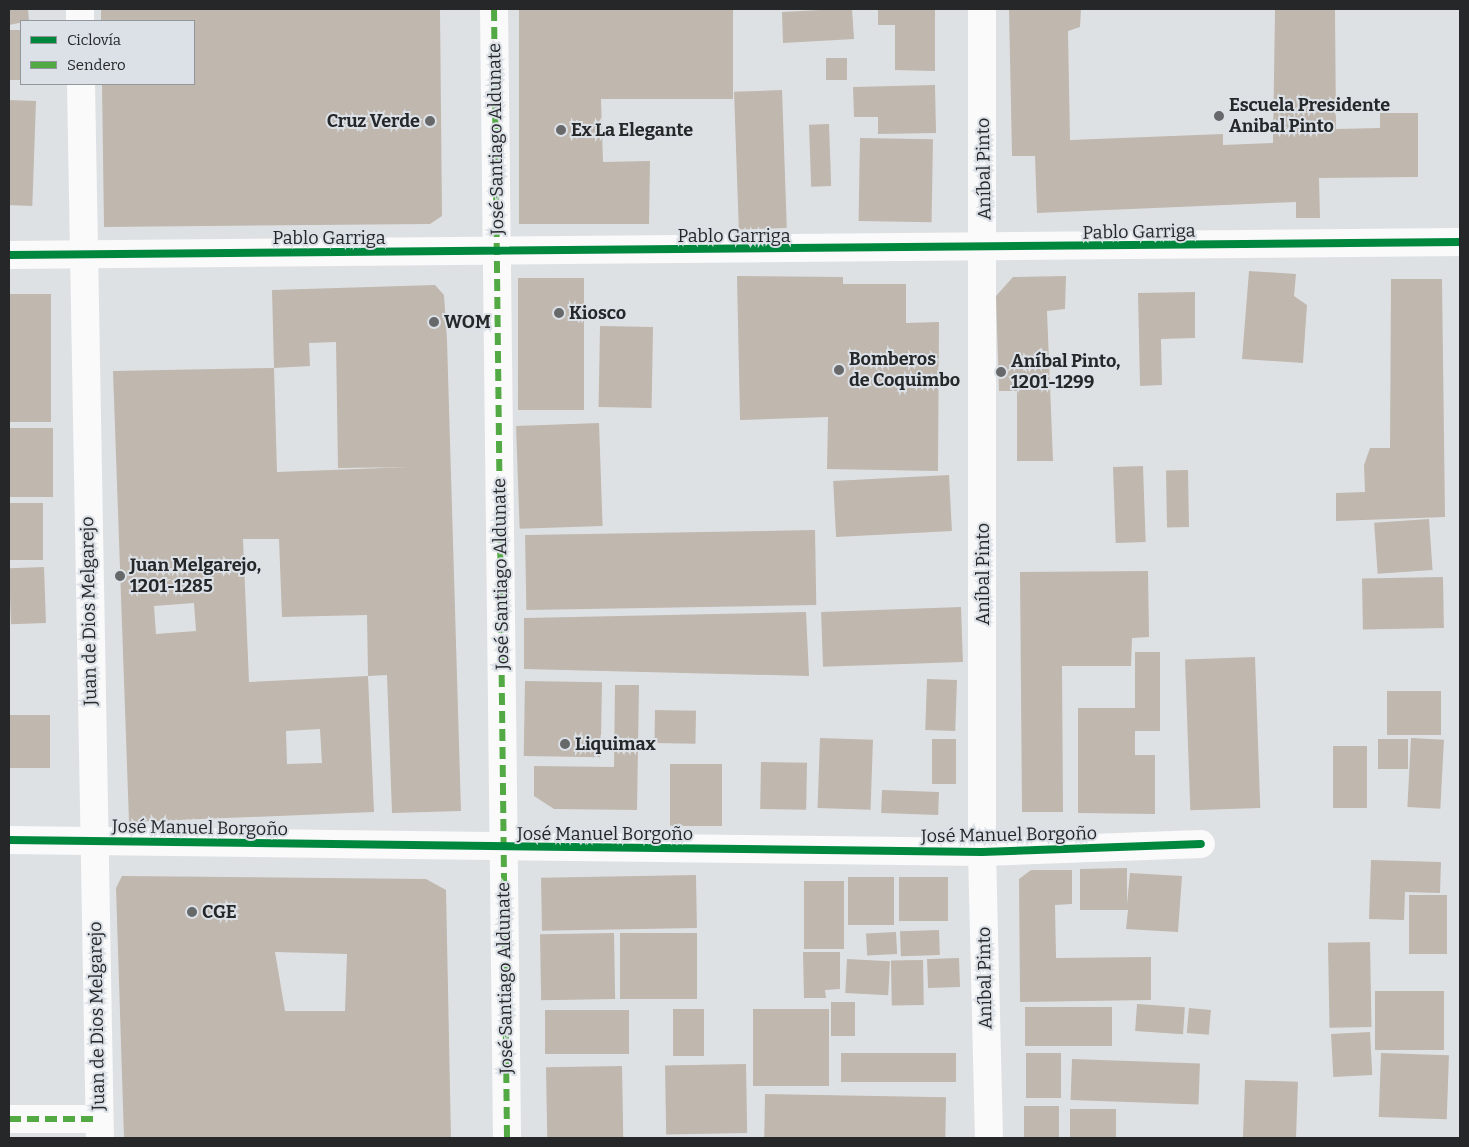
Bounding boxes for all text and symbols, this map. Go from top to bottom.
legend [20,20,195,85]
text: Ciclovía [67,31,121,49]
street label: José Santiago Aldunate [484,43,508,235]
text: Sendero [67,56,126,74]
place label: Escuela Presidente Anibal Pinto [1229,95,1390,138]
place label: Cruz Verde [327,110,420,132]
marker: Escuela Presidente Anibal Pinto [1213,110,1225,122]
marker: Cruz Verde [424,115,436,127]
street label: Aníbal Pinto [972,118,996,220]
place label: Ex La Elegante [571,119,693,141]
marker: Ex La Elegante [555,124,567,136]
street label: Pablo Garriga [1082,220,1196,244]
street label: Pablo Garriga [677,225,791,247]
street label: Pablo Garriga [272,227,386,249]
place label: Kiosco [569,302,626,324]
marker: Kiosco [553,307,565,319]
place label: WOM [444,311,491,333]
marker: WOM [428,316,440,328]
place label: Bomberos de Coquimbo [849,349,960,392]
place label: Aníbal Pinto, 1201-1299 [1011,351,1120,394]
marker: Bomberos de Coquimbo [833,364,845,376]
marker: Aníbal Pinto, 1201-1299 [995,366,1007,378]
street label: José Santiago Aldunate [489,478,513,670]
street label: Juan de Dios Melgarejo [77,516,101,706]
street label: Aníbal Pinto [972,523,994,625]
place label: Juan Melgarejo, 1201-1285 [130,555,261,598]
marker: Juan Melgarejo, 1201-1285 [114,570,126,582]
place label: Liquimax [575,733,656,755]
marker: Liquimax [559,738,571,750]
street label: José Manuel Borgoño [112,816,288,840]
street label: José Manuel Borgoño [517,823,693,845]
street label: José Manuel Borgoño [921,823,1097,847]
street label: José Santiago Aldunate [493,882,517,1074]
place label: CGE [202,901,237,923]
marker: CGE [186,906,198,918]
street label: Juan de Dios Melgarejo [85,921,109,1111]
street label: Aníbal Pinto [973,927,997,1029]

